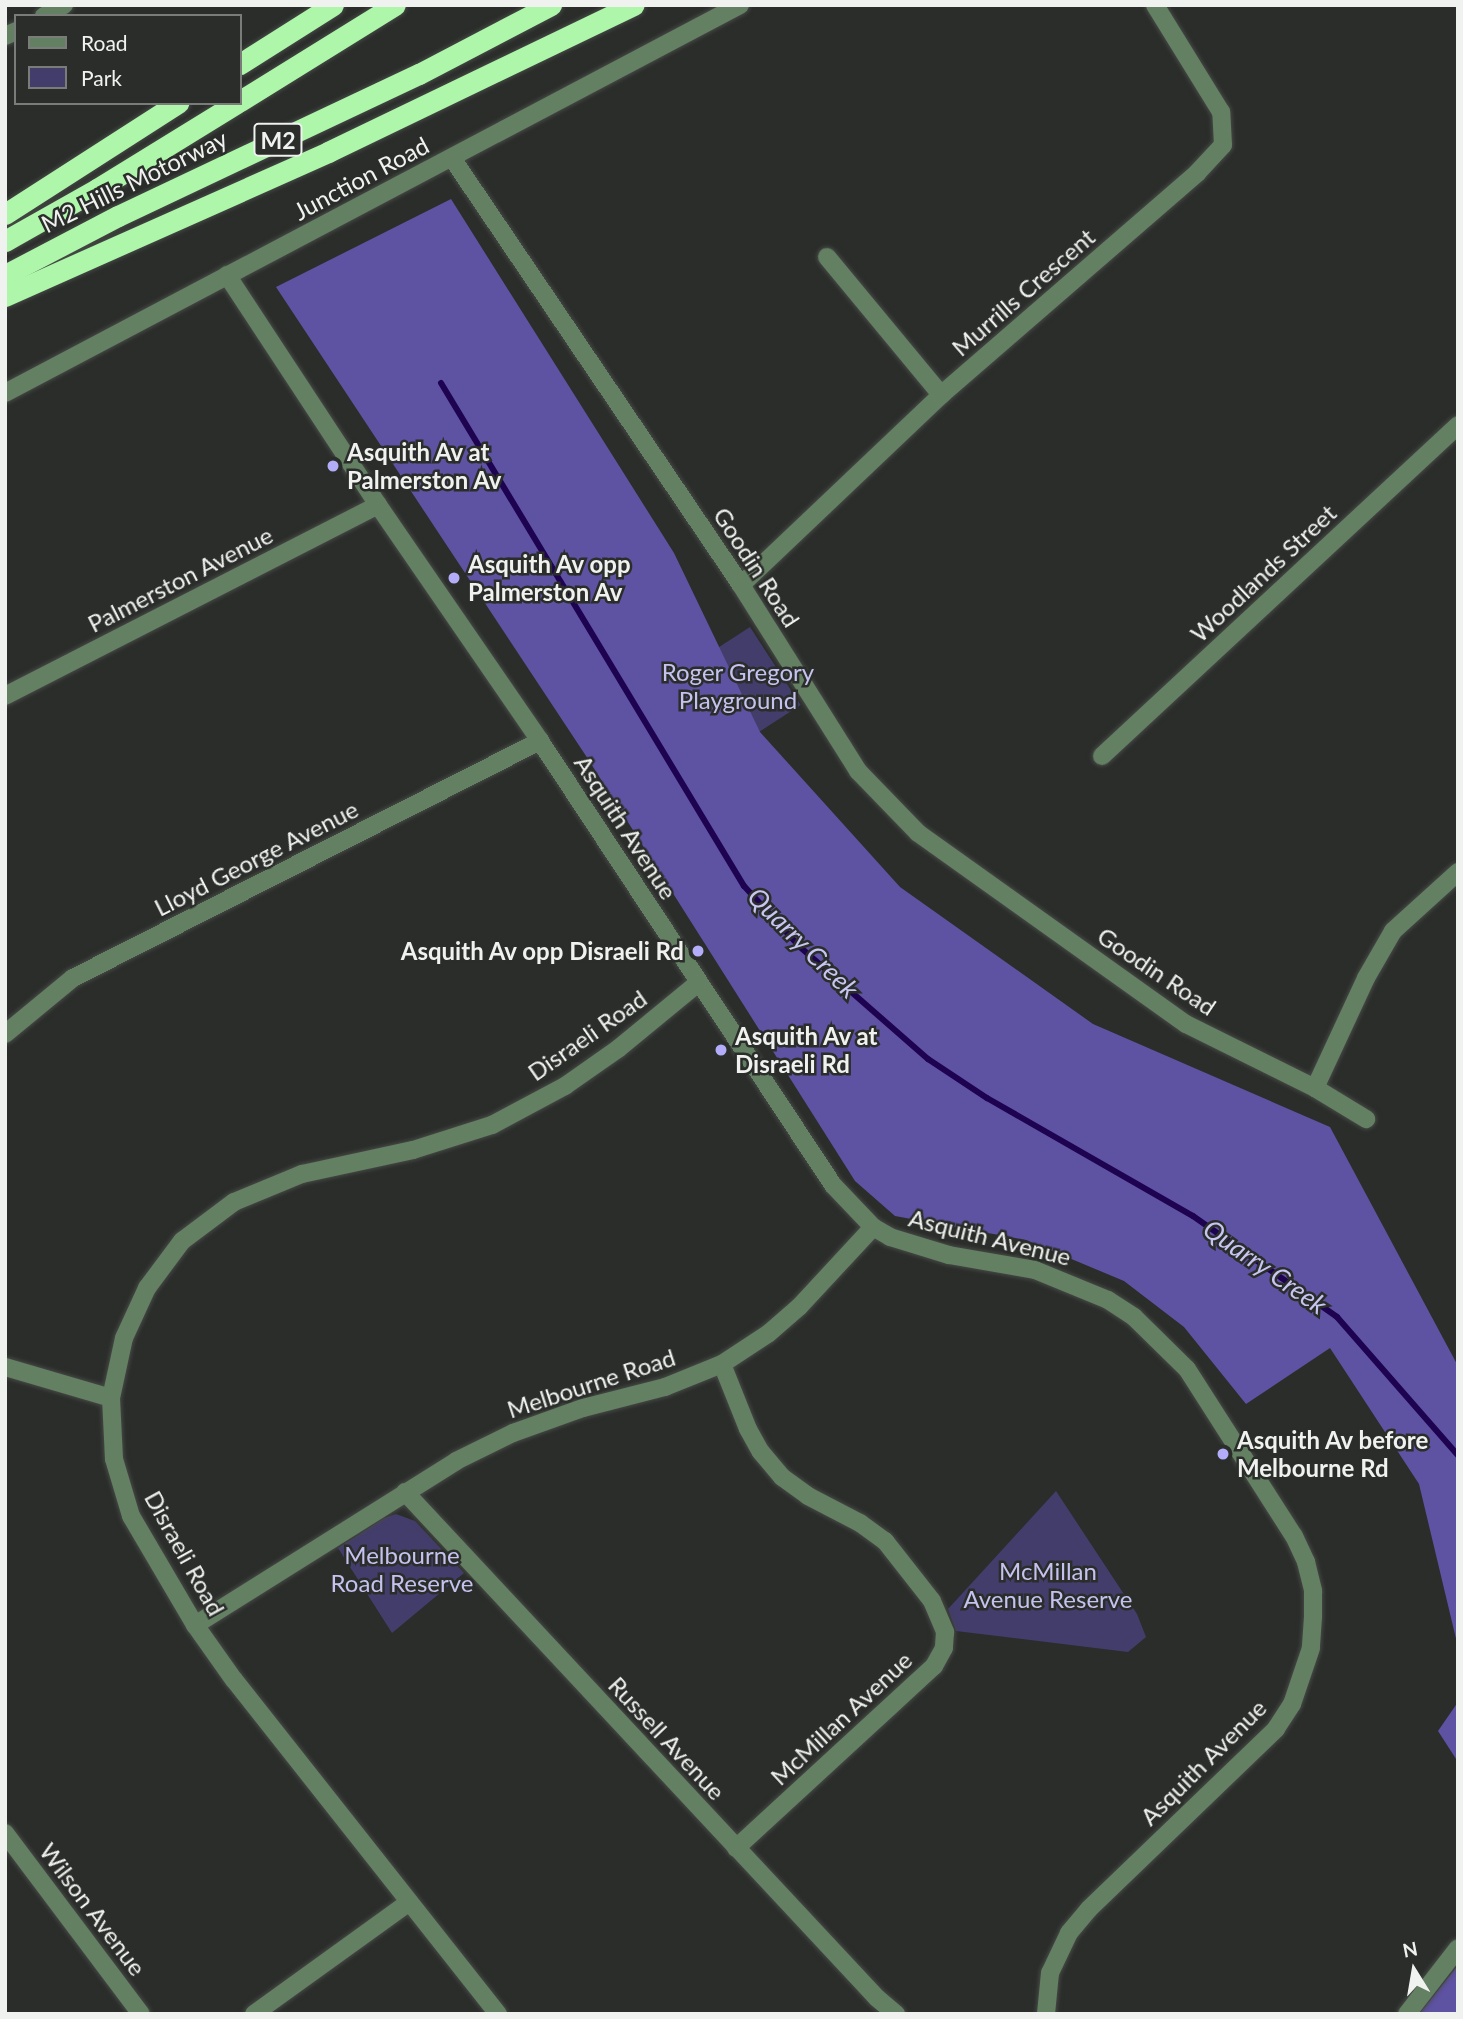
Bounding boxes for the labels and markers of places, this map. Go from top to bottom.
place label: Asquith Av at Palmerston Av [347,438,502,494]
marker: Asquith Av at Palmerston Av [325,458,341,474]
place label: Asquith Av opp Palmerston Av [468,550,632,606]
marker: Asquith Av opp Palmerston Av [446,570,462,586]
place label: Asquith Av opp Disraeli Rd [399,937,684,965]
marker: Asquith Av opp Disraeli Rd [690,943,706,959]
place label: Asquith Av at Disraeli Rd [735,1022,879,1078]
marker: Asquith Av at Disraeli Rd [713,1042,729,1058]
place label: Asquith Av before Melbourne Rd [1237,1426,1430,1482]
marker: Asquith Av before Melbourne Rd [1215,1446,1231,1462]

